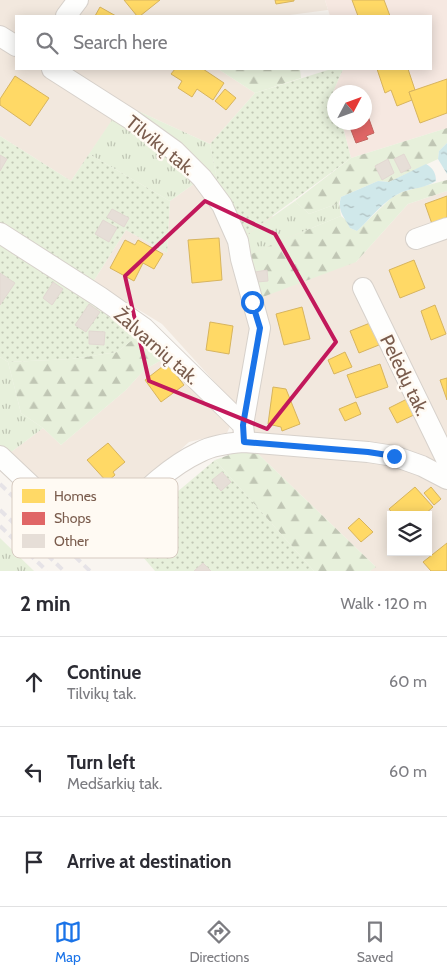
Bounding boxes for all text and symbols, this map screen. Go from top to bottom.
search box [15,15,432,70]
icon: search [33,29,61,57]
text: Search here [73,31,167,54]
north arrow [327,85,372,130]
street label: Tilvikų tak. [121,111,200,180]
route start [241,291,264,314]
street label: Žalvarnių tak. [110,303,204,389]
street label: Pelėdų tak. [375,331,434,420]
route end [383,445,406,468]
legend [12,478,178,558]
text: Homes [54,487,97,505]
text: Shops [54,509,91,527]
map controls [387,511,432,556]
button: layers [387,511,432,556]
text: Other [54,532,89,550]
text: 2 min [20,591,71,616]
text: Walk · 120 m [340,594,427,613]
text: Continue [67,661,141,684]
icon: ahead [20,668,48,696]
text: 60 m [389,672,427,691]
text: Tilvikų tak. [67,684,136,703]
text: Turn left [67,751,135,774]
icon: left [20,758,48,786]
text: 60 m [389,762,427,781]
text: Medšarkių tak. [67,774,162,793]
icon: arrive [20,848,48,876]
text: Arrive at destination [67,850,231,873]
tab: Map [54,918,82,966]
tab: Directions [189,918,249,966]
tab: Saved [357,918,393,966]

